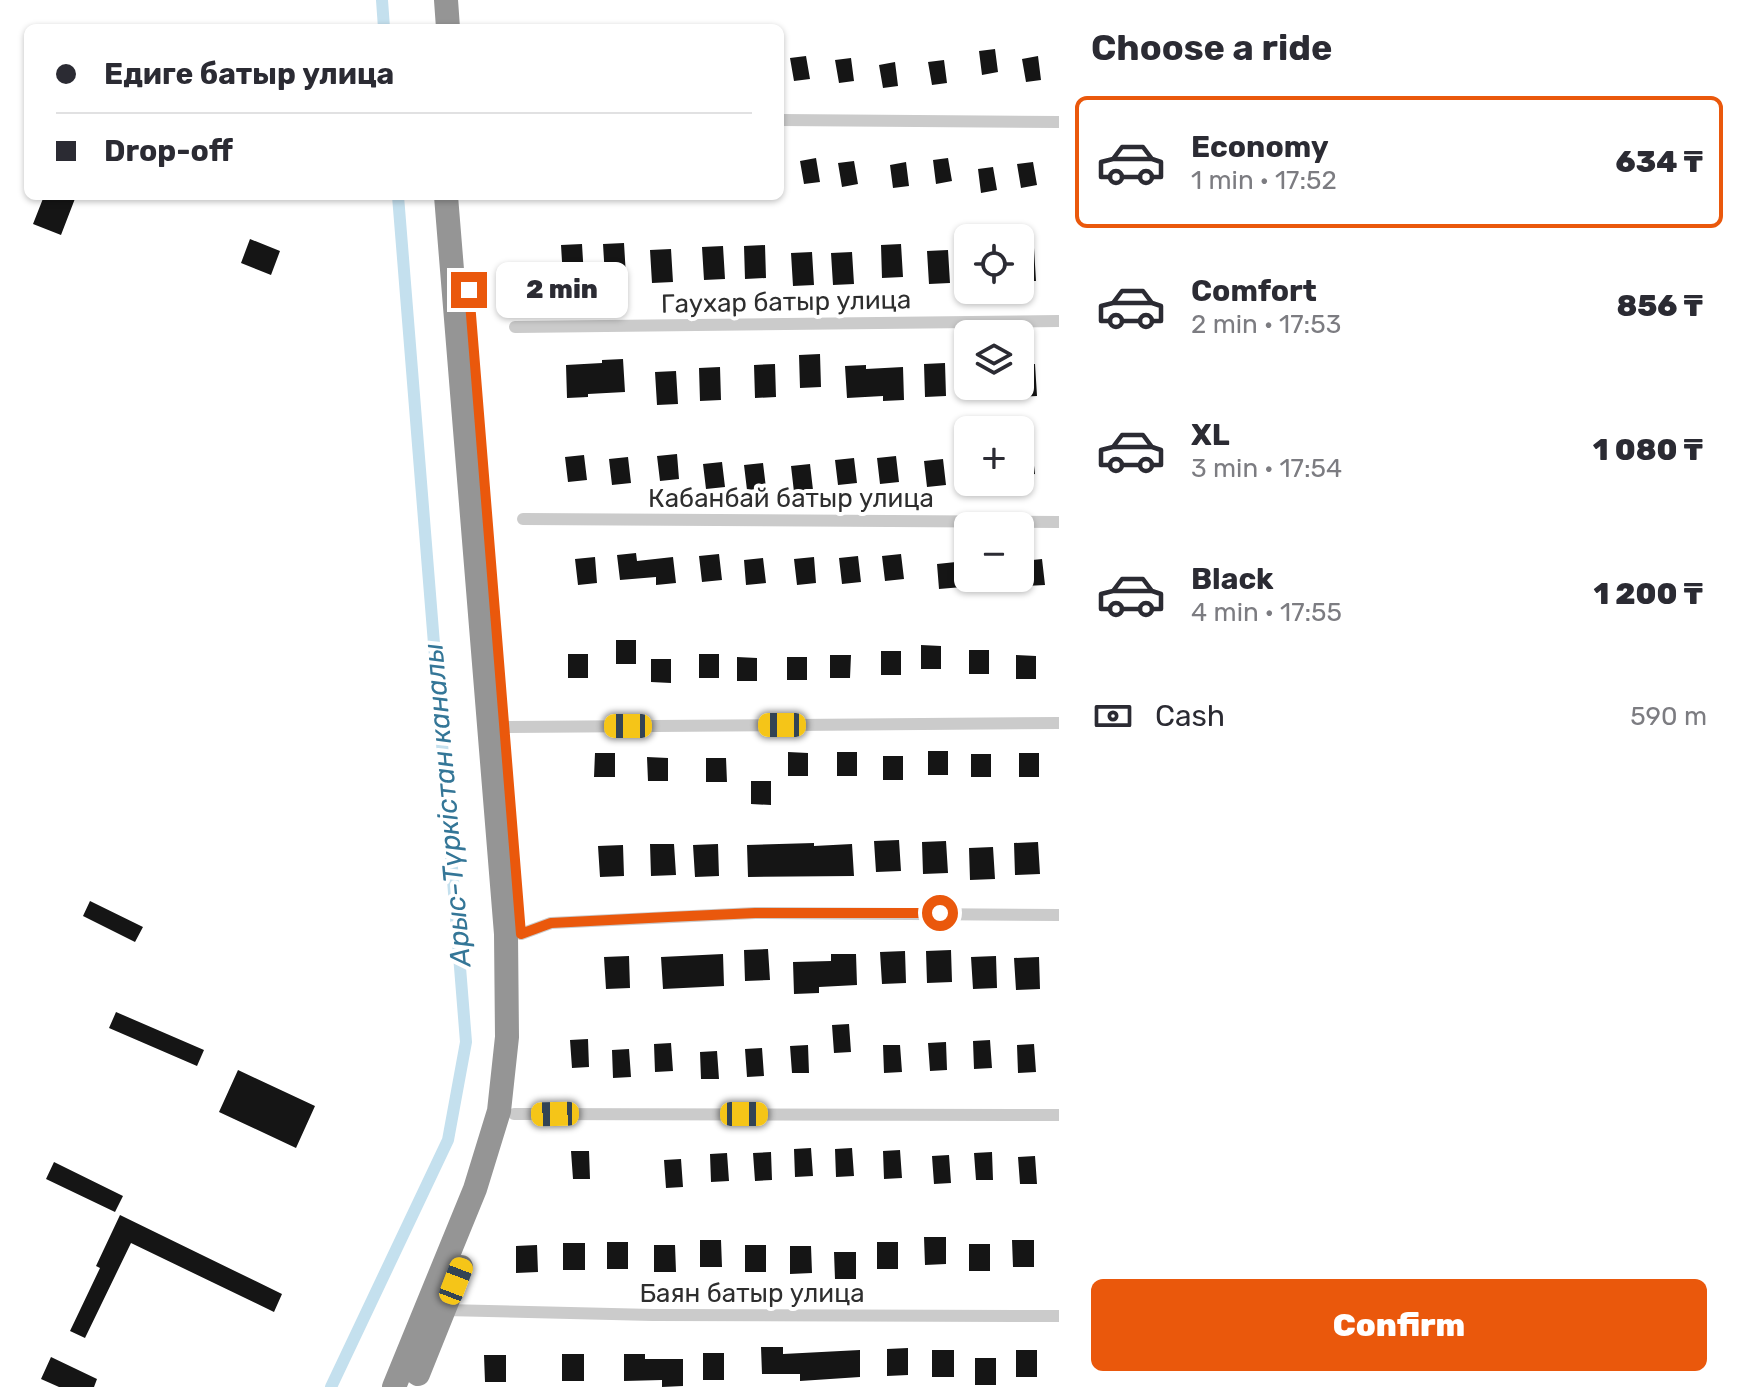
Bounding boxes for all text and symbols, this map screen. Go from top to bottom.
text: Choose a ride [1091,26,1332,69]
text: Едиге батыр улица [104,56,394,92]
icon: car [1095,126,1167,198]
text: Economy [1191,129,1329,165]
text: Drop-off [104,133,233,169]
text: 634 ₸ [1616,144,1703,180]
text: 1 min · 17:52 [1191,165,1337,196]
map controls [954,224,1034,592]
button: locate [954,224,1034,304]
callout: 2 min [497,262,629,318]
icon: car [1095,270,1167,342]
route end [451,272,487,308]
text: Comfort [1191,273,1317,309]
text: 2 min [526,274,598,305]
street label: Гаухар батыр улица [661,284,911,320]
text: 856 ₸ [1616,288,1703,324]
text: 2 min · 17:53 [1191,309,1341,340]
button: layers [954,320,1034,400]
icon: car [1095,414,1167,486]
button: + [954,416,1034,496]
text: XL [1191,417,1230,453]
text: 1 080 ₸ [1593,432,1703,468]
text: 3 min · 17:54 [1191,453,1342,484]
street label: Кабанбай батыр улица [648,483,934,514]
button: − [954,512,1034,592]
icon: car [1095,558,1167,630]
text: Black [1191,561,1274,597]
text: 1 200 ₸ [1593,576,1703,612]
text: 4 min · 17:55 [1191,597,1342,628]
water label: Арыс-Түркістан каналы [416,642,478,970]
icon: cash [1091,694,1135,738]
text: Cash [1155,698,1225,734]
text: 590 m [1630,701,1707,732]
car [758,713,806,737]
car [604,714,652,738]
route start [922,895,958,931]
car [531,1102,579,1126]
car [720,1102,768,1126]
car [436,1254,476,1308]
street label: Баян батыр улица [639,1278,865,1309]
button: Confirm [1091,1279,1707,1371]

